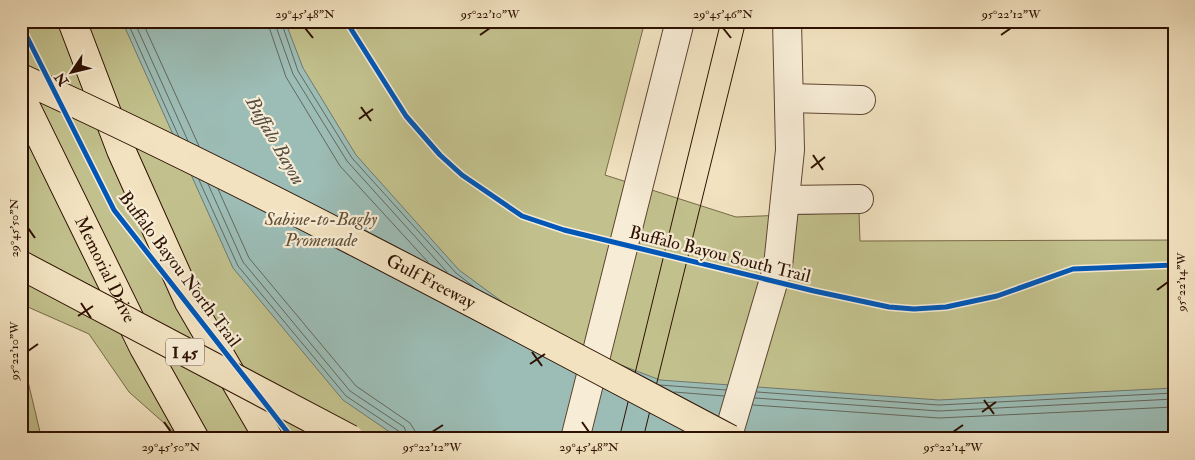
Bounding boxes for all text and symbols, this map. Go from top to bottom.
text: 29°45'48"N [275,7,335,22]
text: 95°22'10"W [460,7,520,22]
text: 29°45'46"N [693,7,753,22]
text: 95°22'12"W [981,7,1041,22]
north arrow [48,48,98,98]
text: N [51,69,73,90]
water label: Buffalo Bayou [240,91,310,189]
street label: Buffalo Bayou North Trail [113,187,246,352]
text: 29°45'50"N [7,198,22,257]
park label: Sabine-to-Bagby Promenade [264,208,378,252]
street label: Memorial Drive [69,213,141,327]
street label: Buffalo Bayou South Trail [627,221,813,288]
street label: Gulf Freeway [382,249,480,315]
text: 95°22'14"W [1174,252,1189,313]
text: 95°22'10"W [7,321,22,381]
road number: I 45 [166,338,204,366]
text: 29°45'50"N [142,440,201,455]
text: 95°22'12"W [402,440,462,455]
text: 29°45'48"N [559,440,619,455]
text: 95°22'14"W [922,440,983,455]

